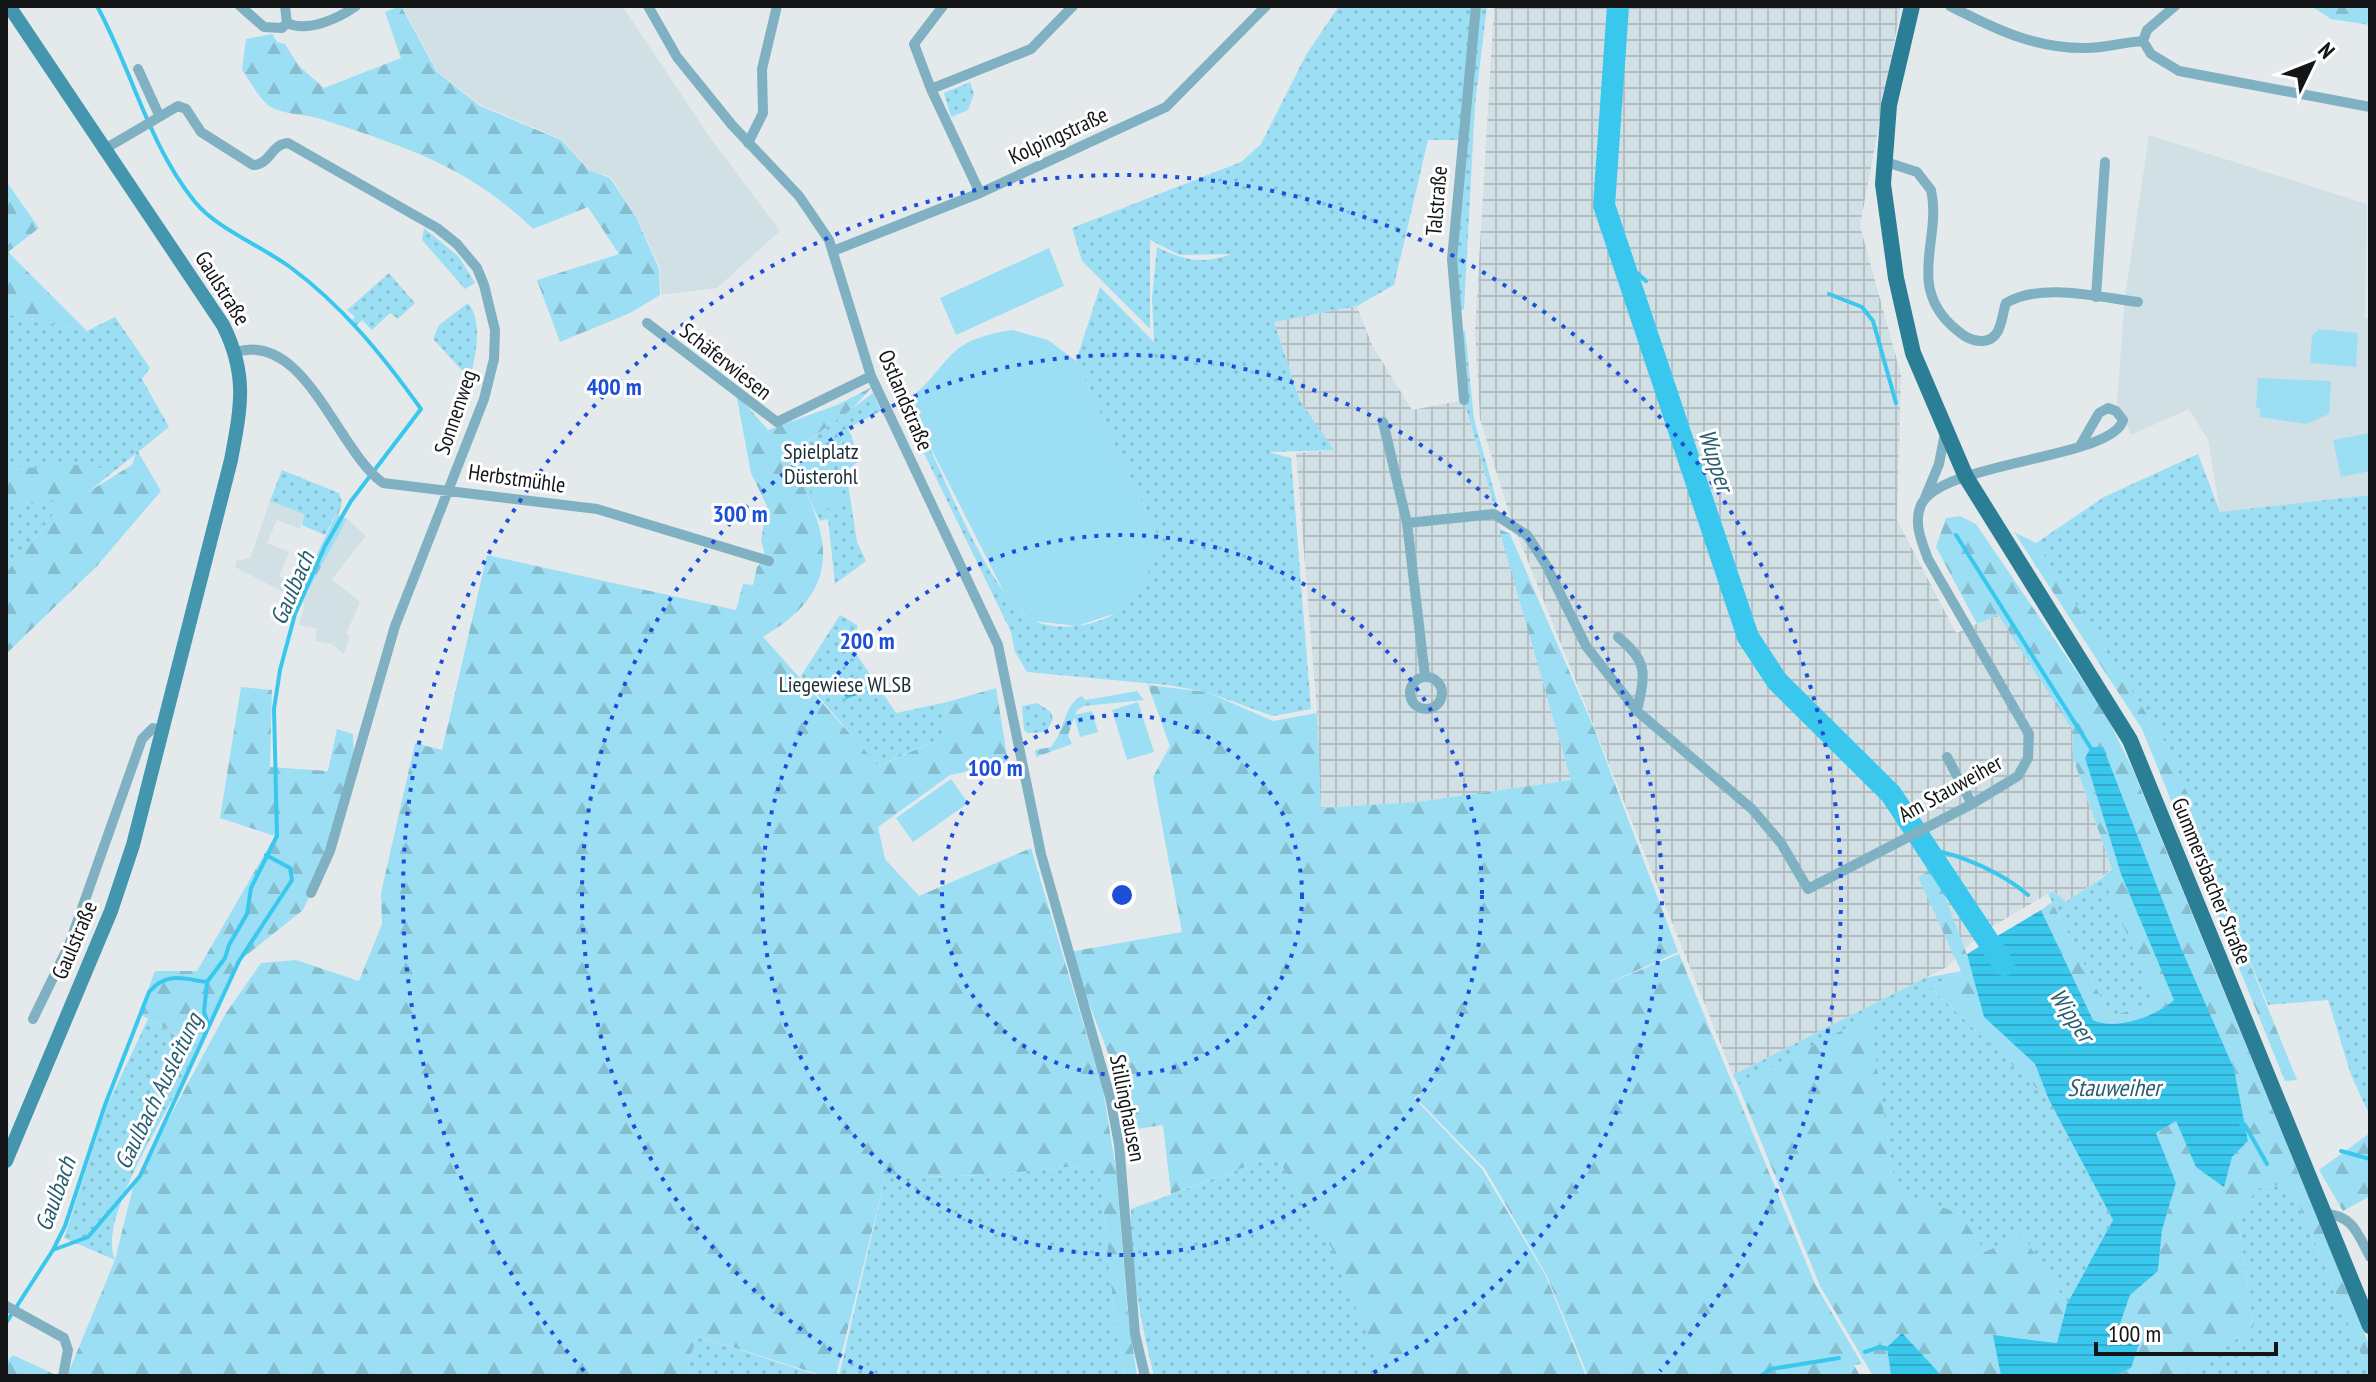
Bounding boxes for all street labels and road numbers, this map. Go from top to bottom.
street label: Kolpingstraße [1004,100,1112,170]
street label: Talstraße [1419,165,1453,237]
street label: Gaulstraße [189,246,257,330]
street label: Schäferwiesen [674,316,778,406]
street label: Ostlandstraße [872,345,940,455]
street label: Sonnenweg [427,366,483,458]
street label: Herbstmühle [467,457,567,499]
street label: Am Stauweiher [1893,748,2007,828]
street label: Gummersbacher Straße [2166,794,2258,968]
street label: Gaulstraße [45,897,103,983]
street label: Stillinghausen [1104,1052,1152,1164]

